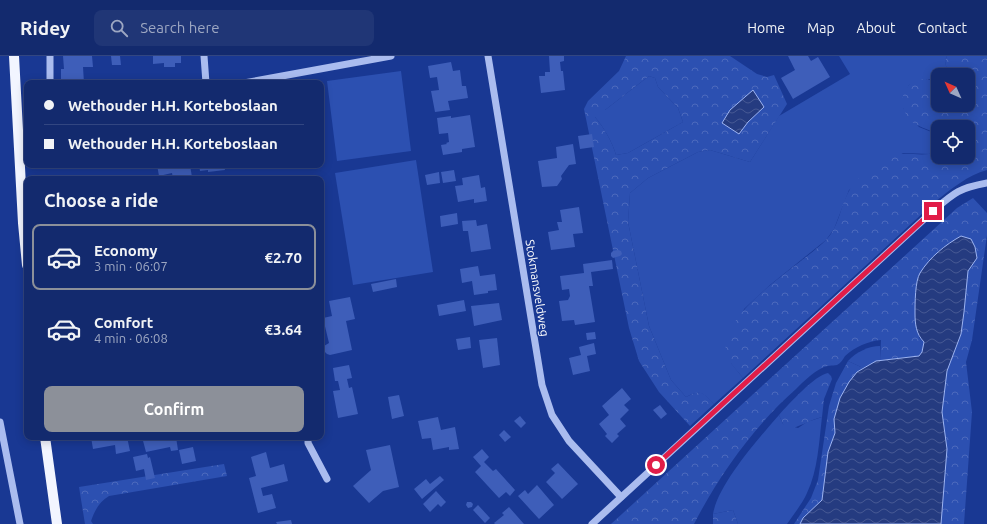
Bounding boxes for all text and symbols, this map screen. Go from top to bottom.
search box [94,10,374,46]
text: Ridey [20,17,70,39]
icon: search [108,17,130,39]
text: Search here [140,19,219,36]
text: Home [747,20,785,36]
text: Map [807,20,835,36]
text: About [857,20,896,36]
text: Contact [918,20,967,36]
north arrow [931,68,975,112]
map controls [931,68,975,164]
text: Wethouder H.H. Korteboslaan [68,97,278,114]
button: locate [931,120,975,164]
text: Wethouder H.H. Korteboslaan [68,135,278,152]
text: Choose a ride [44,190,158,210]
route end [924,202,942,220]
street label: Stokmansveldweg [523,238,552,337]
icon: car [46,239,82,275]
text: Economy [94,242,158,259]
text: €2.70 [264,249,302,266]
text: 3 min · 06:07 [94,259,168,273]
icon: car [46,311,82,347]
text: Comfort [94,314,153,331]
text: €3.64 [264,321,302,338]
text: 4 min · 06:08 [94,331,168,345]
button: Confirm [44,386,304,432]
route start [647,456,665,474]

